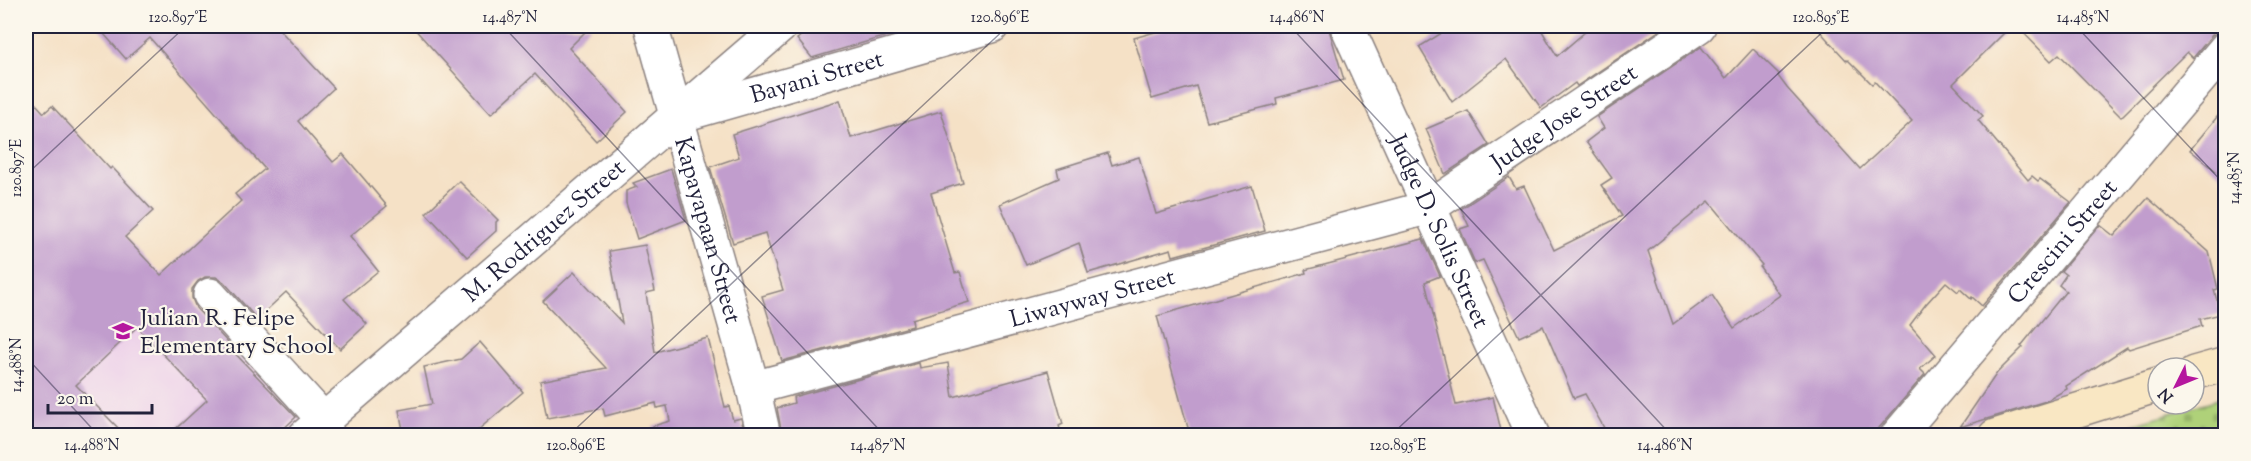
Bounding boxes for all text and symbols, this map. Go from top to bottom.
text: 120.897°E [149,8,207,29]
text: 14.487°N [483,8,537,29]
text: 120.896°E [971,8,1029,29]
text: 14.486°N [1270,8,1324,29]
text: 120.895°E [1793,8,1849,29]
text: 14.485°N [2057,8,2109,29]
street label: Bayani Street [747,43,888,114]
street label: Judge Jose Street [1483,57,1645,181]
street label: Judge D. Solis Street [1379,128,1497,334]
street label: Kapayapaan Street [664,134,749,328]
text: 120.897°E [7,139,28,197]
street label: M. Rodriguez Street [456,152,634,312]
text: 14.485°N [2225,152,2246,204]
street label: Crescini Street [2001,173,2126,313]
street label: Liwayway Street [1006,261,1179,338]
place label: Julian R. Felipe Elementary School [138,302,334,364]
school or university icon: Julian R. Felipe Elementary School [111,319,135,343]
text: 14.488°N [7,338,28,392]
north arrow [2146,356,2206,416]
scale bar [48,377,152,415]
text: N [2154,382,2180,407]
text: 20 m [57,387,94,413]
text: 14.488°N [65,436,119,457]
text: 120.896°E [547,436,605,457]
text: 14.487°N [851,436,905,457]
text: 120.895°E [1370,436,1426,457]
text: 14.486°N [1638,436,1692,457]

